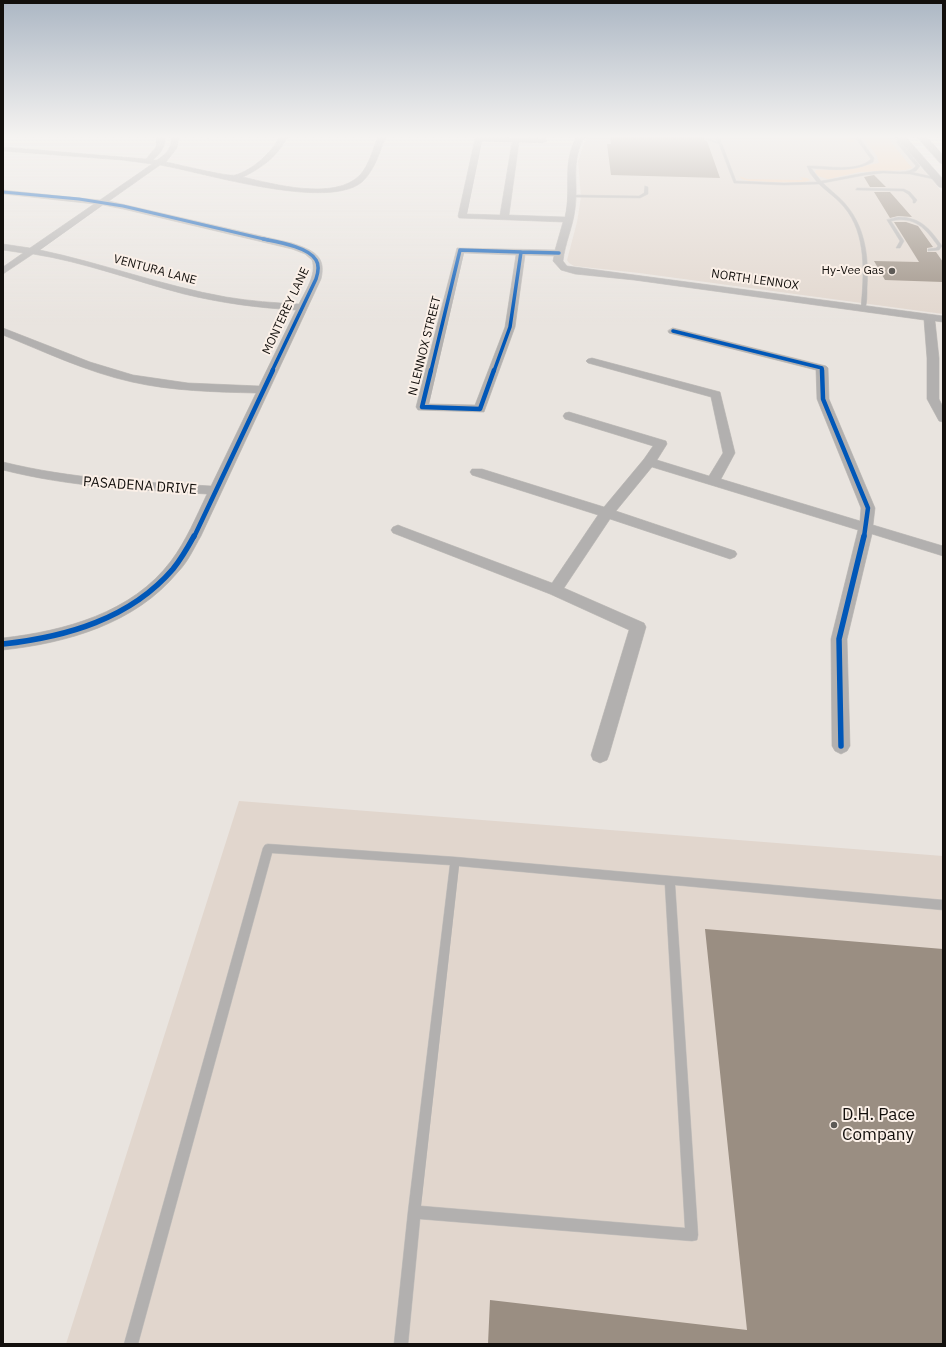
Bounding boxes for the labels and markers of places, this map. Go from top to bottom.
place label: Hy-Vee Gas [822,264,884,278]
marker: Hy-Vee Gas [887,266,897,276]
place label: D.H. Pace Company [842,1105,915,1145]
marker: D.H. Pace Company [829,1120,839,1130]

